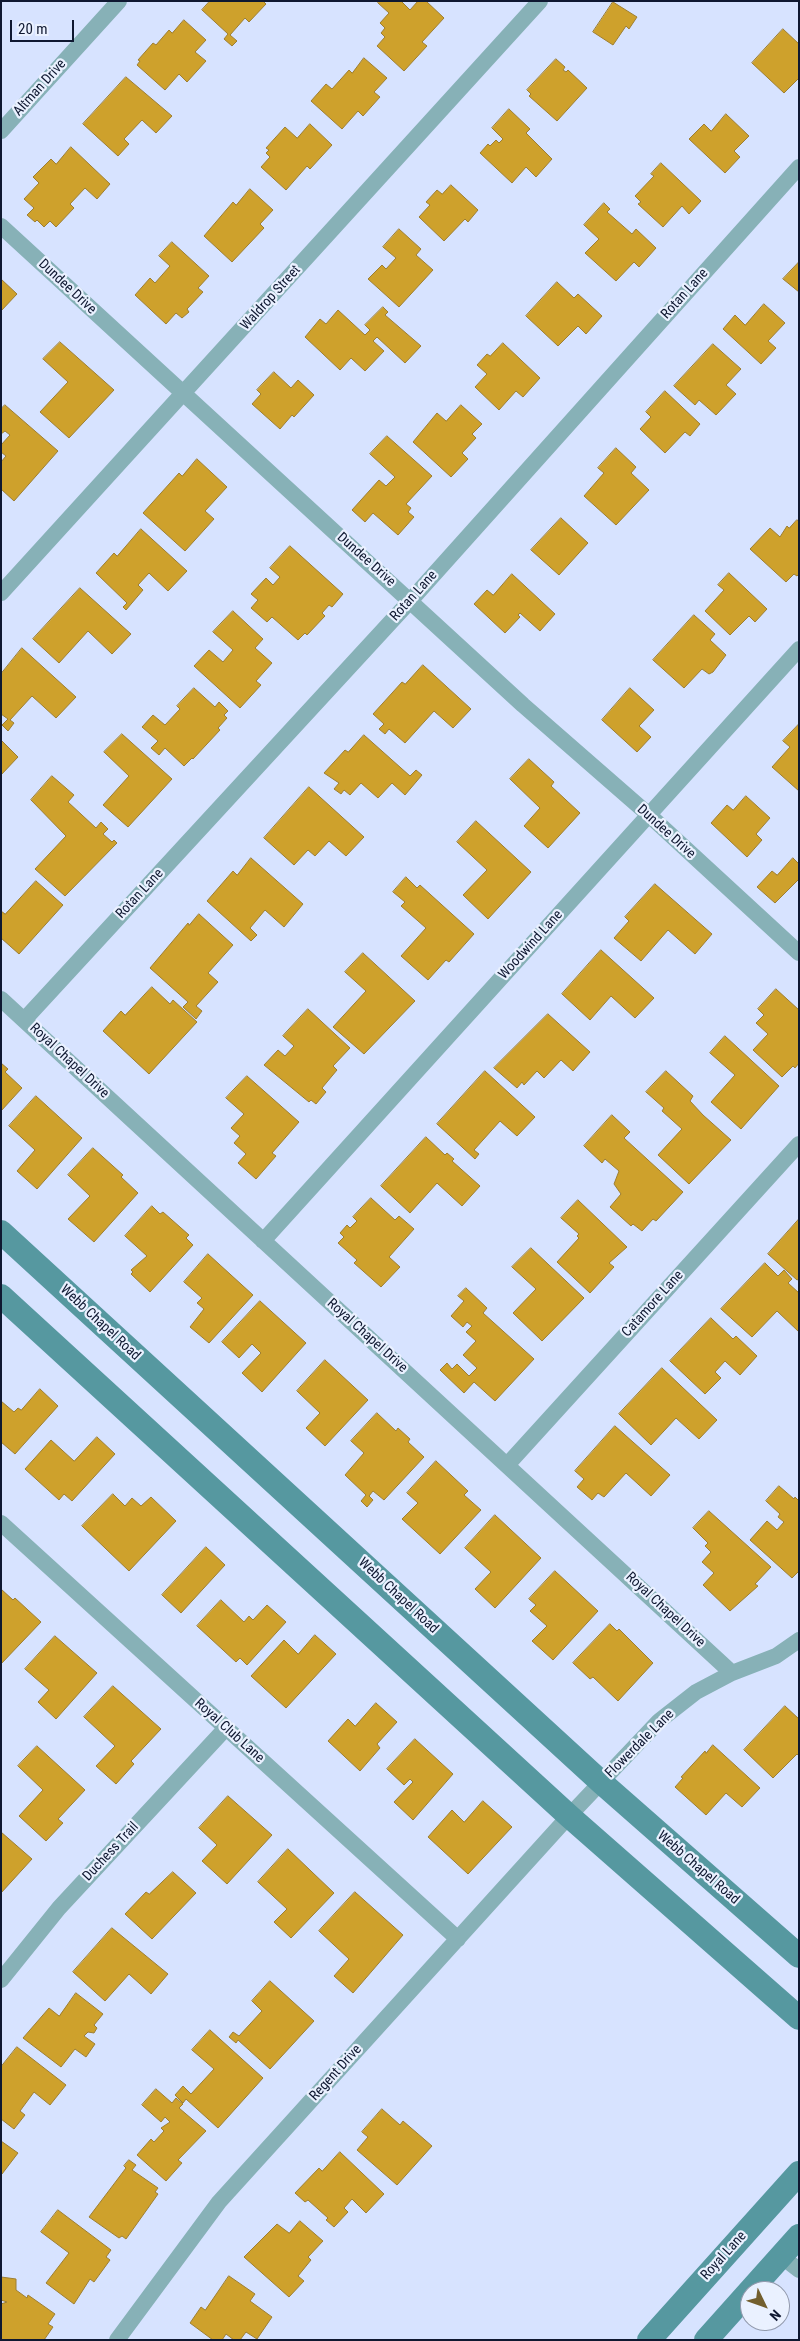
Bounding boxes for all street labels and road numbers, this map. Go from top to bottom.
street label: Altman Drive [10,56,70,120]
street label: Dundee Drive [35,256,99,318]
street label: Waldrop Street [238,262,304,334]
street label: Rotan Lane [658,265,712,323]
street label: Dundee Drive [333,529,399,591]
street label: Rotan Lane [387,567,441,625]
street label: Dundee Drive [633,801,699,863]
street label: Rotan Lane [113,866,167,922]
street label: Woodwind Lane [496,907,566,983]
street label: Royal Chapel Drive [26,1020,112,1102]
street label: Catamore Lane [619,1267,687,1341]
street label: Webb Chapel Road [56,1282,144,1364]
street label: Royal Chapel Drive [323,1295,411,1377]
street label: Webb Chapel Road [354,1555,442,1637]
street label: Royal Chapel Drive [622,1569,708,1651]
street label: Royal Club Lane [191,1695,267,1767]
street label: Flowerdale Lane [602,1706,678,1782]
street label: Duchess Trail [79,1819,143,1885]
street label: Webb Chapel Road [653,1828,743,1908]
street label: Regent Drive [306,2042,366,2104]
street label: Royal Lane [698,2228,750,2284]

